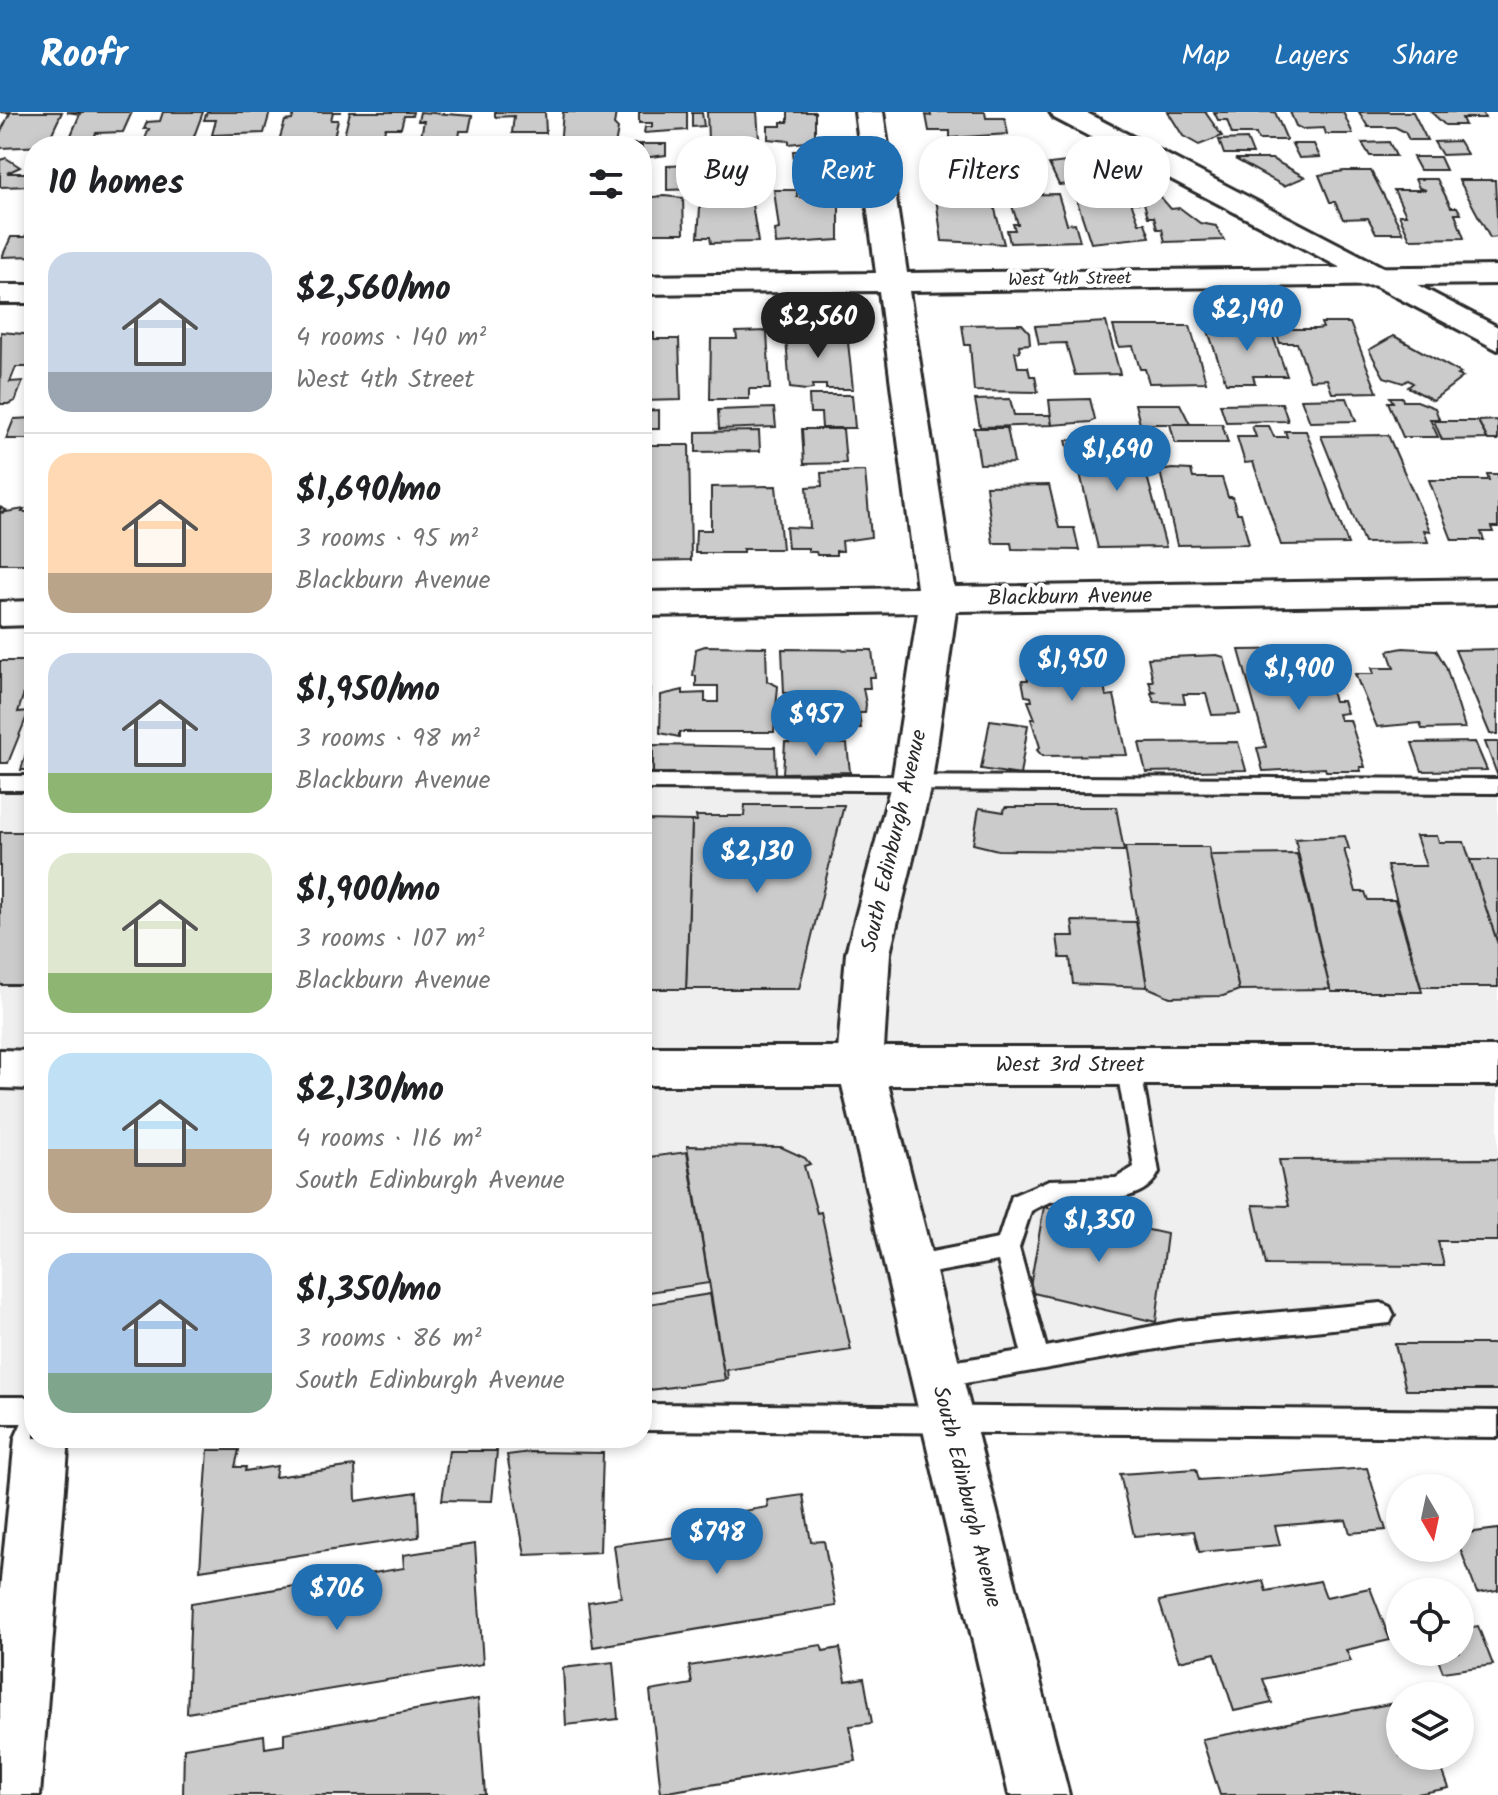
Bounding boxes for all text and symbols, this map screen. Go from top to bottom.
text: Roofr [40,26,128,86]
text: Map [1181,34,1230,79]
text: Layers [1274,34,1349,79]
text: Share [1393,34,1458,79]
chip: Buy [676,136,776,208]
chip: Rent [792,136,903,208]
chip: Filters [919,136,1048,208]
chip: New [1064,136,1170,208]
text: 10 homes [48,157,184,211]
icon: filters [584,162,628,206]
text: $2,560/mo [296,263,451,317]
street label: West 4th Street [1008,264,1133,296]
icon: home [112,284,208,380]
pin: $2,190 [1182,285,1312,353]
text: $2,190 [1211,290,1283,332]
pin: $2,560 [753,292,883,360]
text: $2,560 [779,297,857,339]
text: 4 rooms · 140 m² [296,317,486,359]
text: West 4th Street [296,359,474,401]
pin: $1,690 [1052,425,1182,493]
text: $1,690 [1082,430,1152,472]
text: $1,690/mo [296,464,441,518]
icon: home [112,485,208,581]
text: 3 rooms · 95 m² [296,518,478,560]
text: Blackburn Avenue [296,560,490,602]
street label: Blackburn Avenue [987,579,1153,617]
pin: $1,950 [1007,635,1137,703]
text: $1,950 [1037,640,1107,682]
pin: $1,900 [1234,644,1364,712]
text: $1,900 [1264,649,1334,691]
text: $1,950/mo [296,664,440,718]
icon: home [112,685,208,781]
pin: $957 [769,690,863,758]
text: $957 [789,695,843,737]
text: 3 rooms · 98 m² [296,718,480,760]
street label: South Edinburgh Avenue [852,726,938,956]
text: Blackburn Avenue [296,760,490,802]
pin: $2,130 [692,827,822,895]
text: $2,130 [721,832,793,874]
text: $1,900/mo [296,864,440,918]
icon: home [112,885,208,981]
text: 3 rooms · 107 m² [296,918,485,960]
text: Blackburn Avenue [296,960,490,1002]
street label: West 3rd Street [995,1048,1145,1083]
text: $2,130/mo [296,1064,444,1118]
icon: home [112,1085,208,1181]
text: 4 rooms · 116 m² [296,1118,482,1160]
text: South Edinburgh Avenue [296,1160,565,1202]
pin: $1,350 [1034,1196,1164,1264]
text: $1,350 [1064,1201,1134,1243]
text: $1,350/mo [296,1264,442,1318]
icon: home [112,1285,208,1381]
text: 3 rooms · 86 m² [296,1318,481,1360]
text: South Edinburgh Avenue [296,1360,565,1402]
street label: South Edinburgh Avenue [922,1382,1011,1612]
north arrow [1386,1474,1474,1562]
map controls [1386,1474,1474,1770]
pin: $798 [670,1508,764,1576]
text: $798 [689,1513,745,1555]
pin: $706 [290,1564,384,1632]
text: $706 [309,1569,365,1611]
button: locate [1386,1578,1474,1666]
button: layers [1386,1682,1474,1770]

